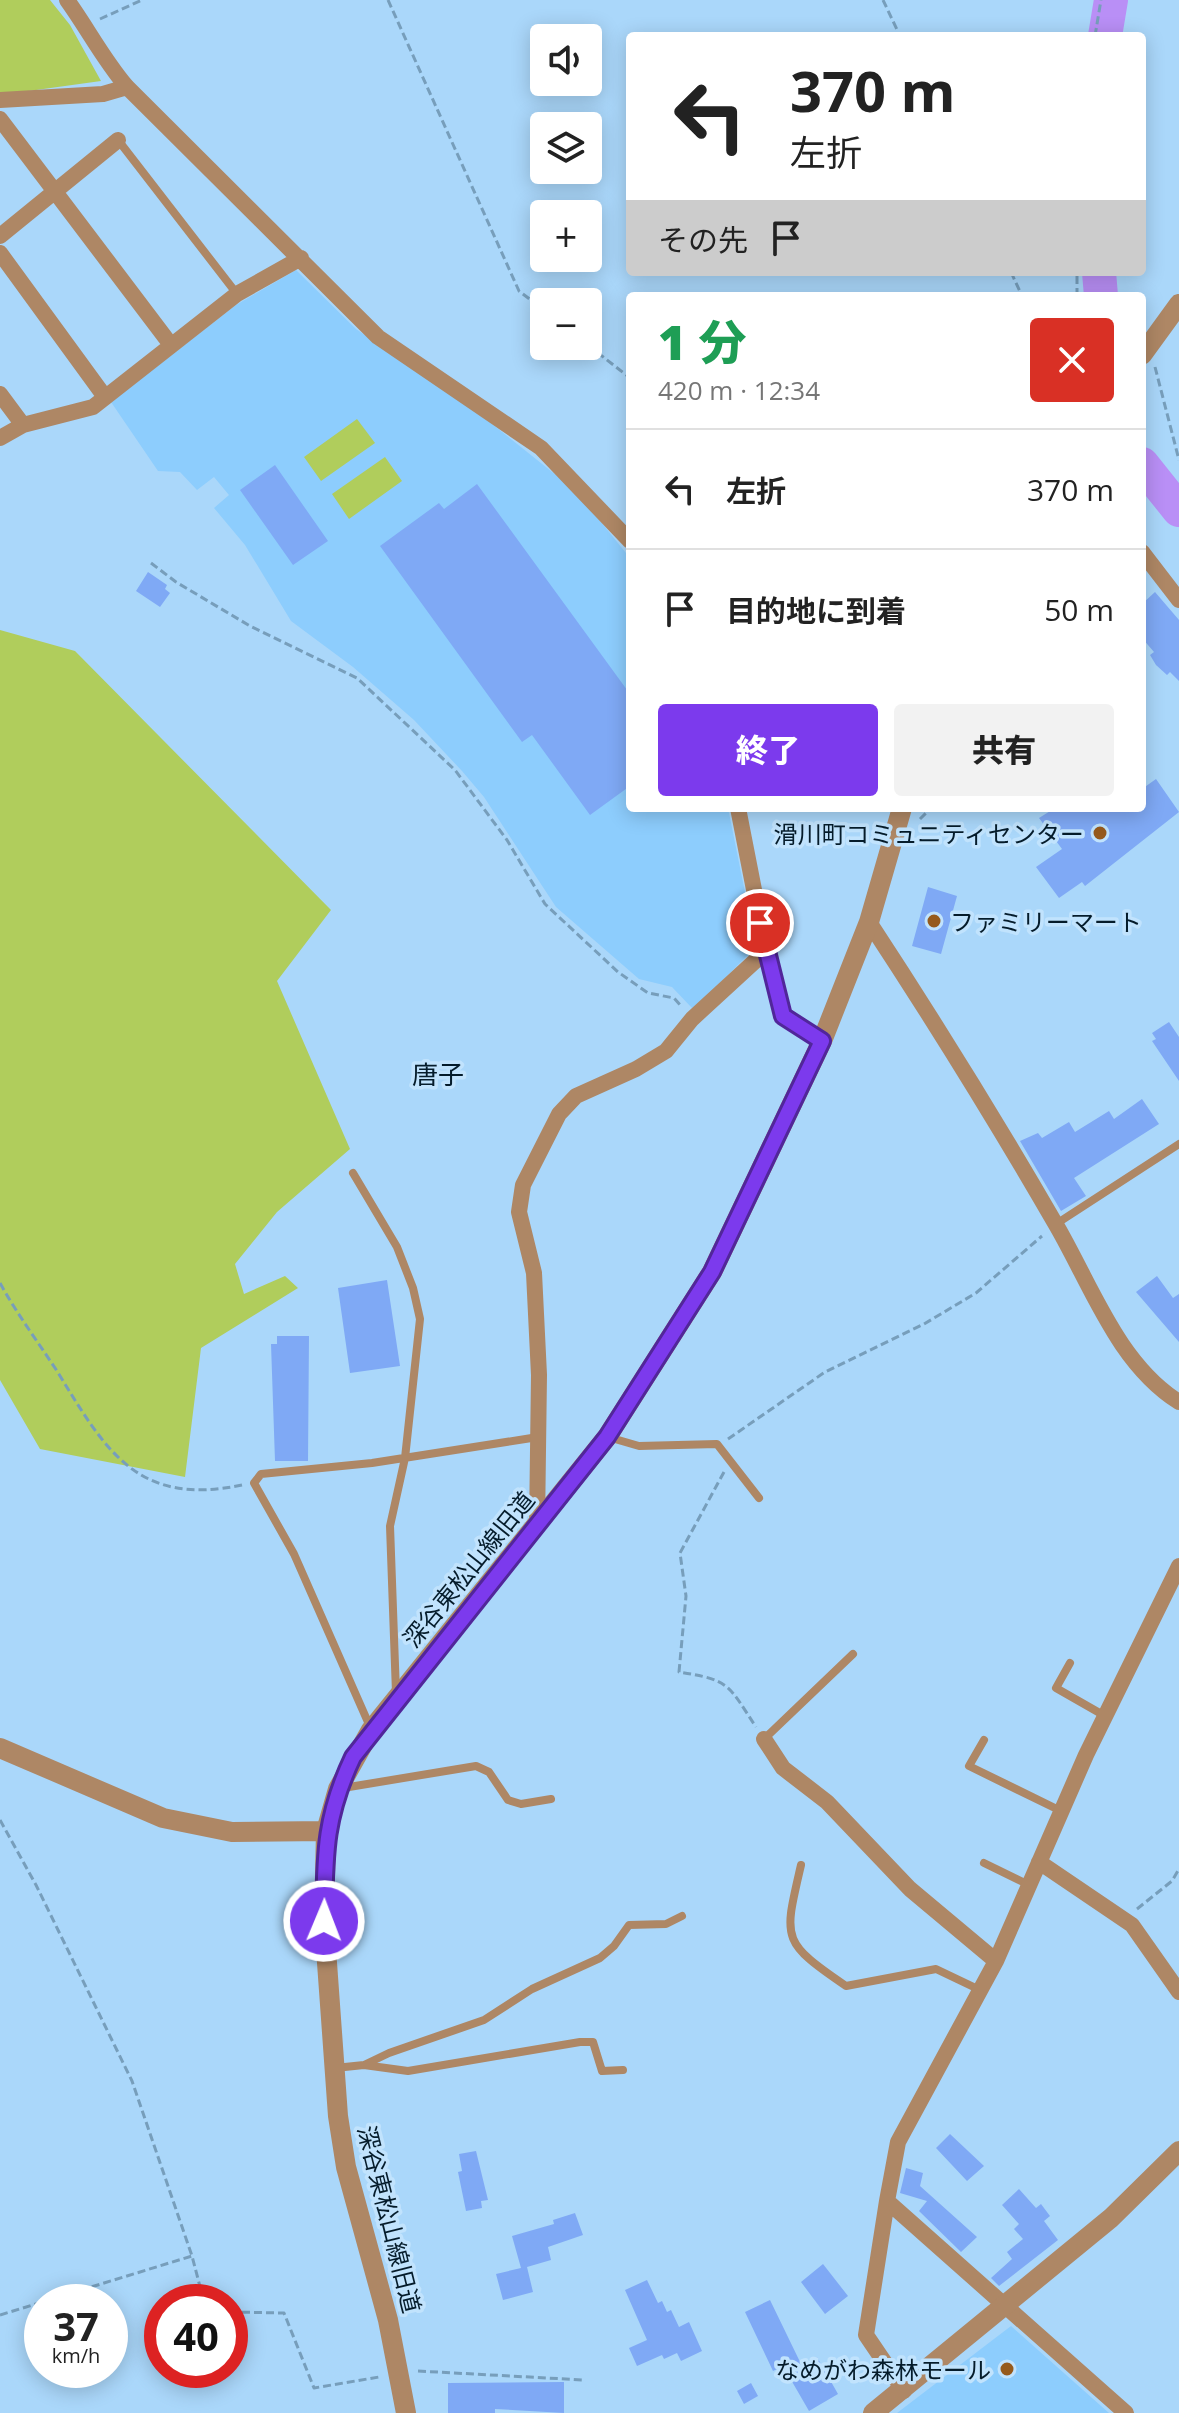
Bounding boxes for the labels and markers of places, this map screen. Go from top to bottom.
place label: 滑川町コミュニティセンター [773,817,1084,850]
marker: 滑川町コミュニティセンター [1091,824,1109,842]
pin [726,889,794,957]
place label: ファミリーマート [950,905,1142,938]
marker: ファミリーマート [925,912,943,930]
place label: なめがわ森林モール [775,2353,991,2386]
marker: なめがわ森林モール [998,2360,1016,2378]

